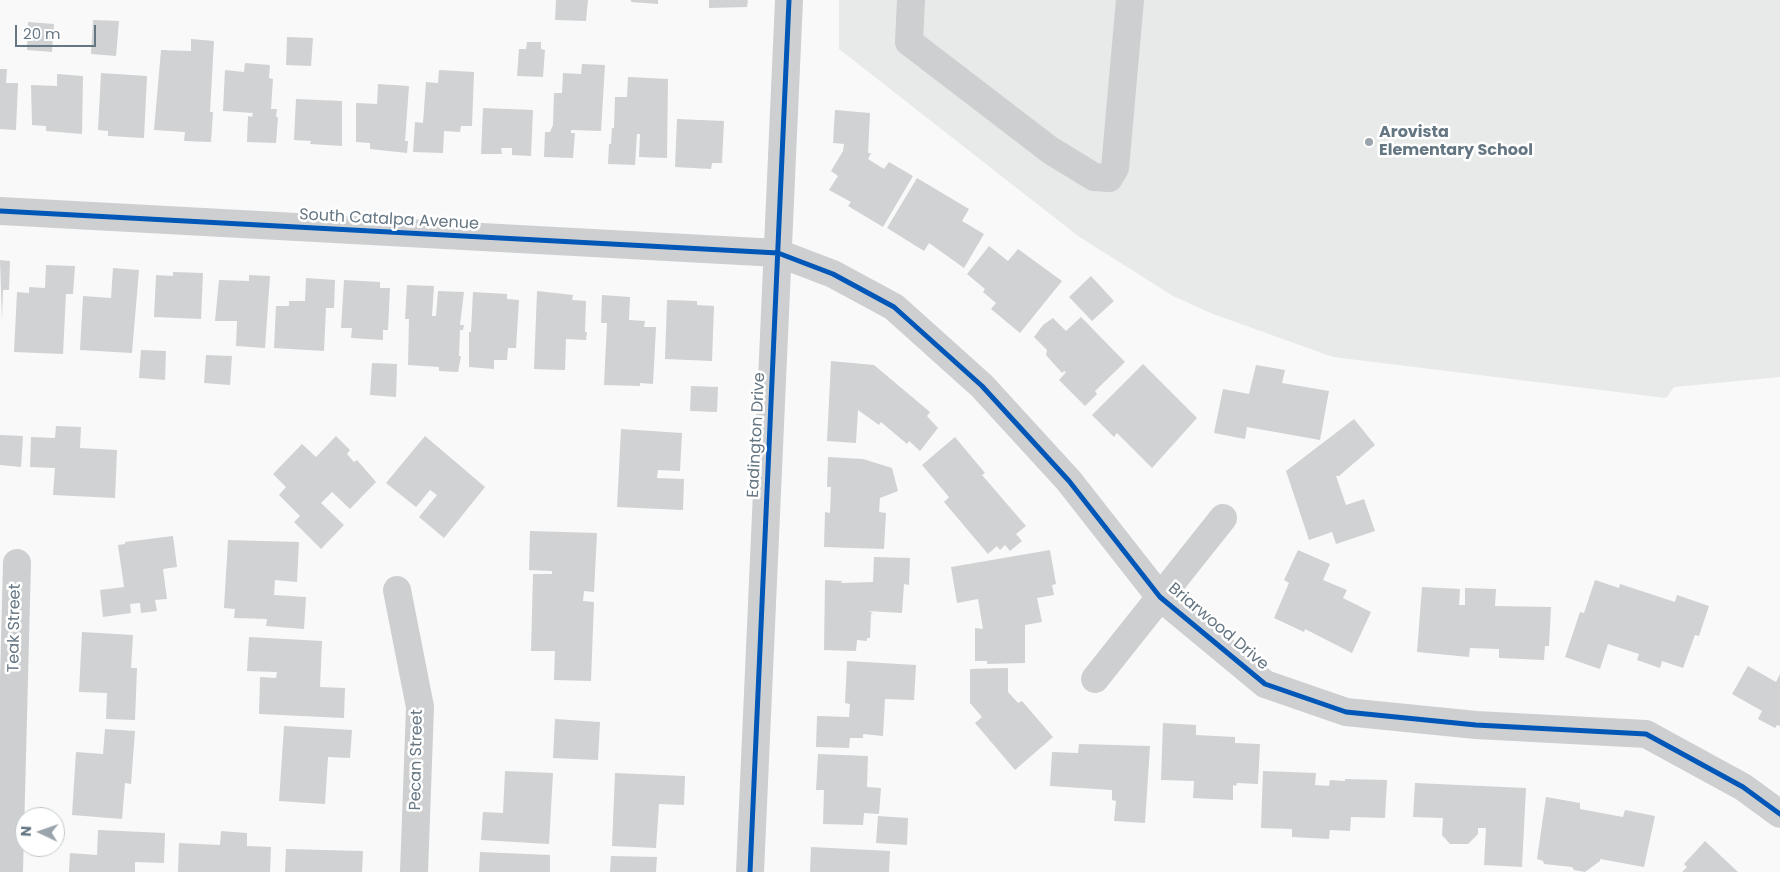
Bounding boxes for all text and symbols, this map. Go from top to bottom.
scale bar [18,15,99,47]
text: 20 m [23,23,61,44]
place label: Arovista Elementary School [1379,123,1533,161]
marker: Arovista Elementary School [1363,136,1375,148]
street label: South Catalpa Avenue [299,206,479,234]
street label: Eadington Drive [744,372,770,498]
street label: Briarwood Drive [1164,579,1272,675]
street label: Teak Street [5,583,25,673]
street label: Pecan Street [407,709,427,811]
north arrow [15,807,65,857]
text: N [16,825,36,837]

